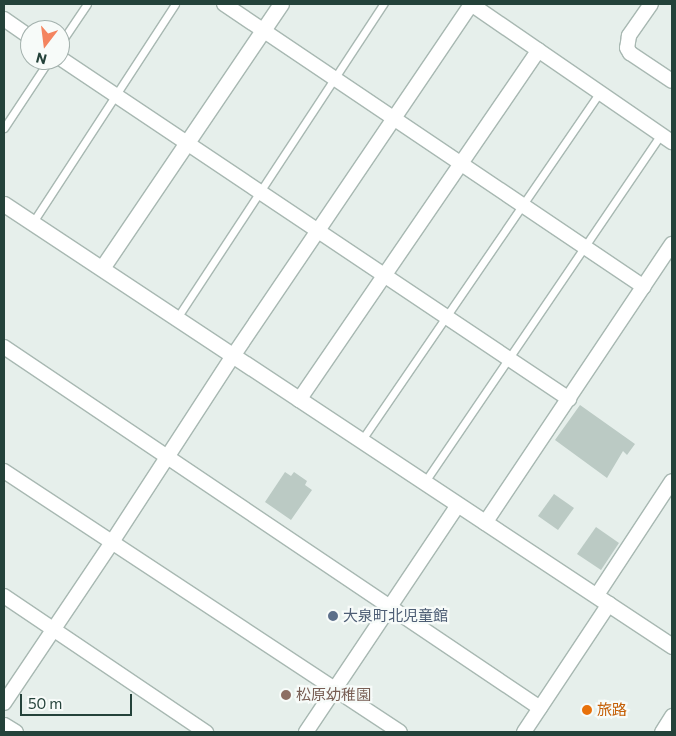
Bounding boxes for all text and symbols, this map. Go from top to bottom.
north arrow [20,20,70,70]
text: N [34,49,49,69]
place label: 大泉町北児童館 [343,607,448,625]
marker: 大泉町北児童館 [327,610,339,622]
scale bar [22,684,135,716]
place label: 松原幼稚園 [296,686,371,704]
marker: 松原幼稚園 [280,689,292,701]
text: 50 m [28,694,62,712]
place label: 旅路 [597,701,627,719]
marker: 旅路 [581,704,593,716]

